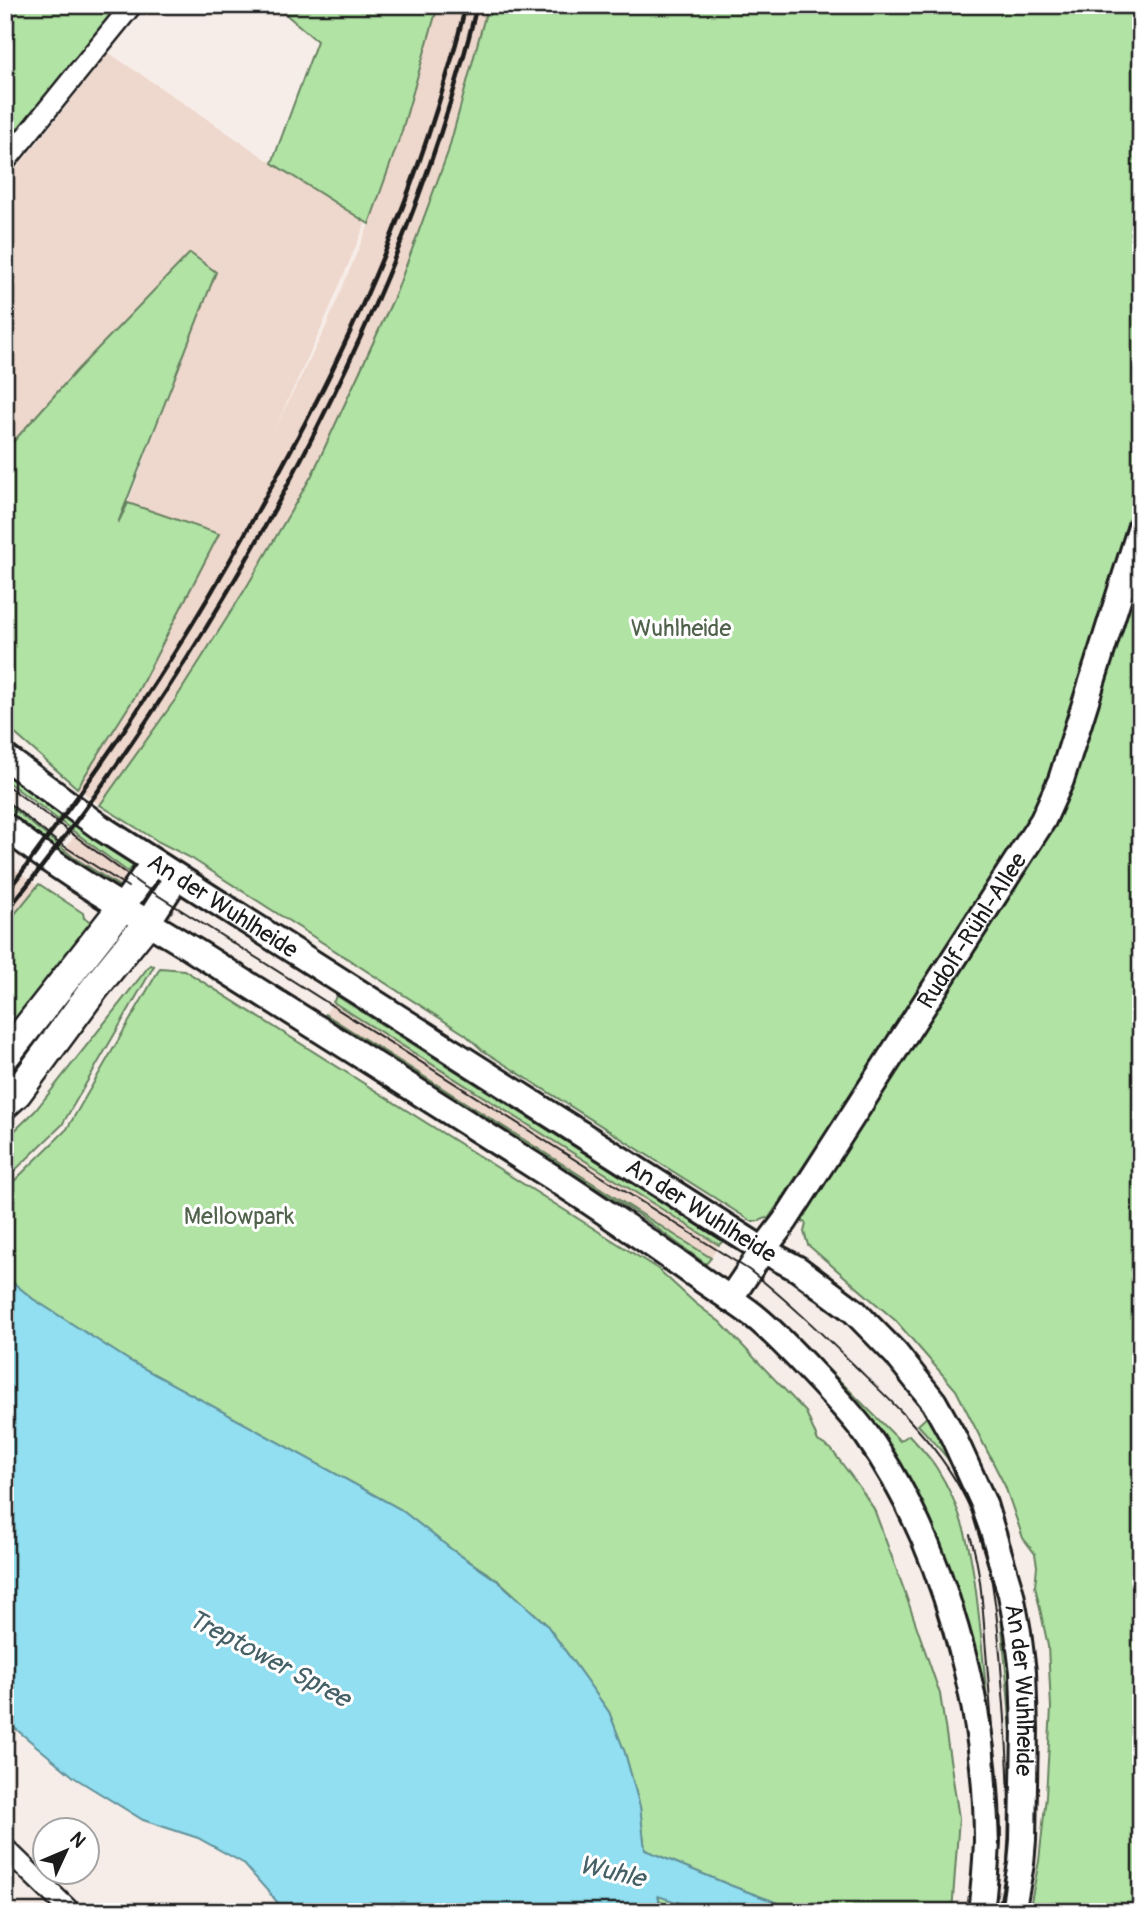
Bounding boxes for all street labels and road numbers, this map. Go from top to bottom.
street label: An der Wuhlheide [142,847,304,964]
street label: Rudolf-Rühl-Allee [911,847,1033,1014]
street label: An der Wuhlheide [620,1152,781,1269]
street label: An der Wuhlheide [999,1602,1040,1777]

